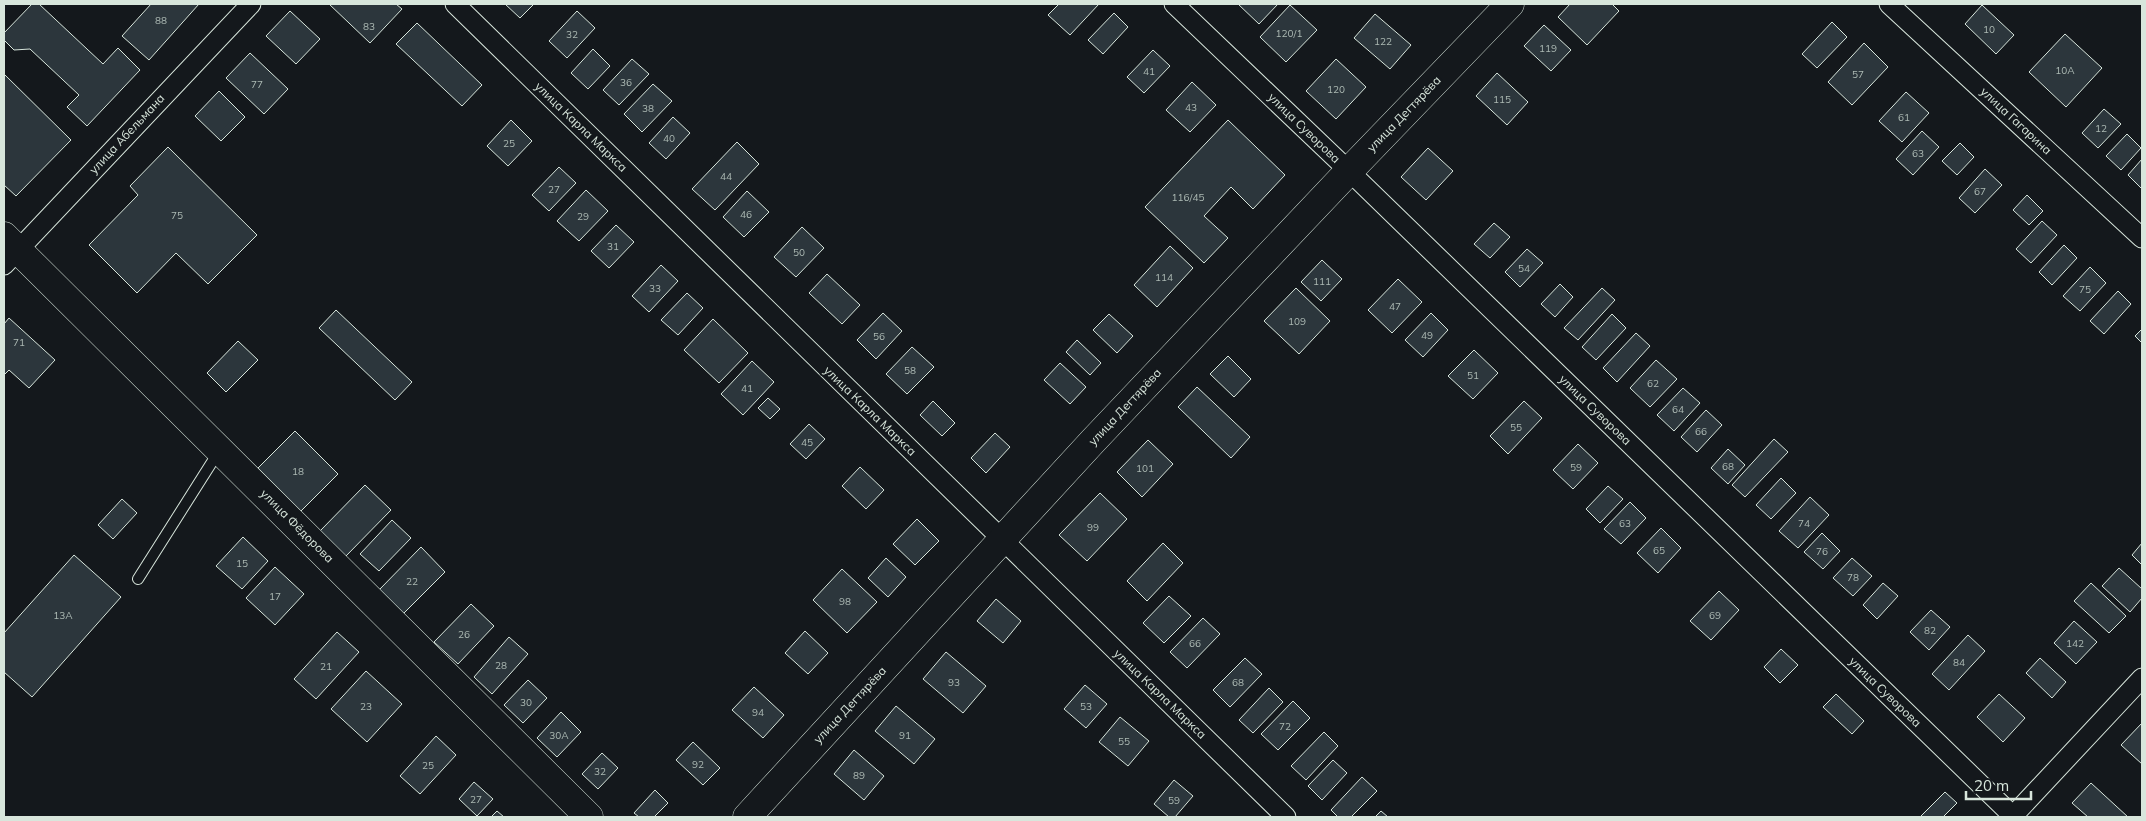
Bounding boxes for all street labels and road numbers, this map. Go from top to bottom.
street label: улица Дегтярёва [1364,73,1444,155]
street label: улица Карла Маркса [532,79,631,175]
street label: улица Гагарина [1978,84,2055,158]
street label: улица Суворова [1265,89,1344,166]
street label: улица Абельмана [86,91,168,177]
street label: улица Карла Маркса [821,363,920,459]
street label: улица Дегтярёва [1085,365,1164,448]
street label: улица Суворова [1556,371,1635,448]
street label: улица Фёдорова [257,486,337,566]
street label: улица Карла Маркса [1111,646,1210,742]
street label: улица Суворова [1846,653,1925,730]
street label: улица Дегтярёва [810,663,889,746]

